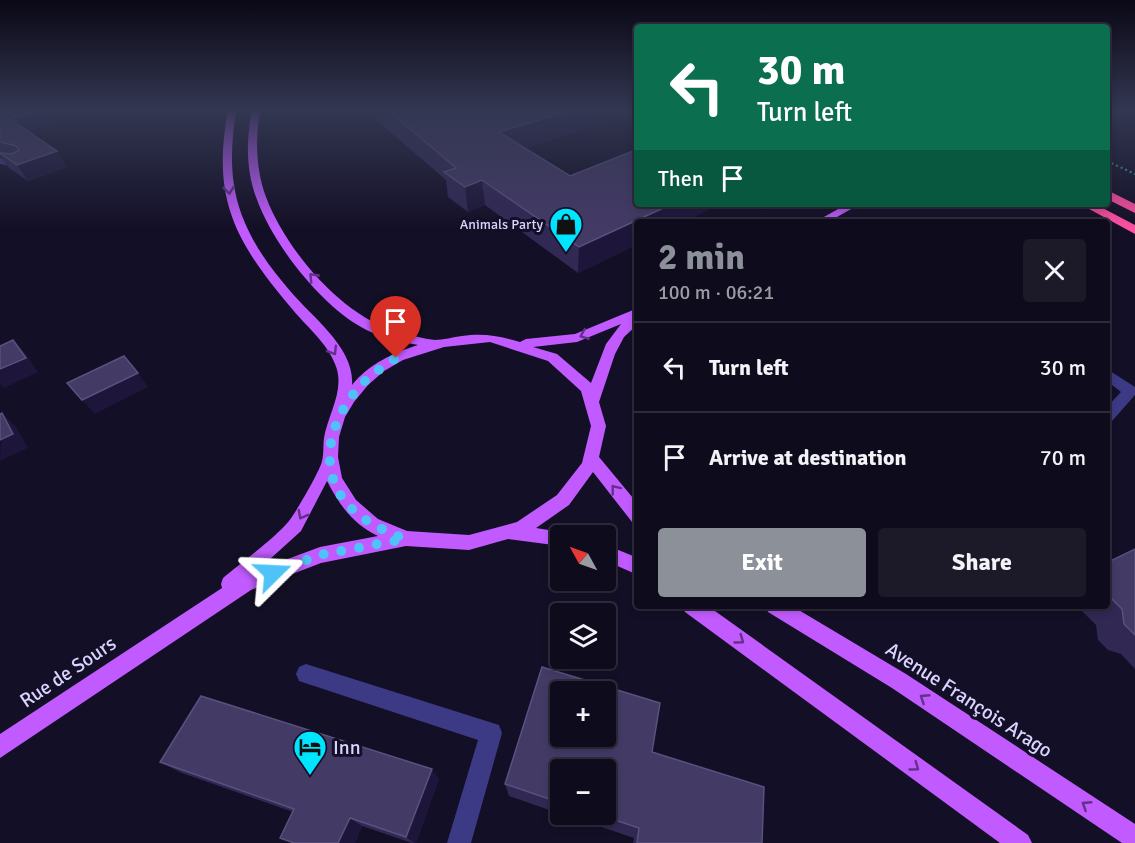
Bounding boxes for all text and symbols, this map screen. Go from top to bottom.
text: 30 m [757,45,846,96]
icon: left [658,48,736,126]
text: Turn left [757,96,852,129]
icon: arrive [716,162,749,195]
text: Then [658,165,704,192]
one-way arrow [222,185,235,194]
shop icon: Animals Party [548,206,584,253]
place label: Animals Party [460,216,543,233]
text: 2 min [658,235,745,280]
button: close [1023,239,1086,302]
one-way arrow [309,273,320,283]
text: 100 m · 06:21 [658,280,774,305]
pin [370,296,421,358]
icon: arrive [379,305,412,338]
one-way arrow [579,328,590,340]
one-way arrow [325,345,337,355]
icon: left [658,351,691,384]
text: Turn left [709,354,789,381]
text: 30 m [1040,354,1086,381]
icon: arrive [658,441,691,474]
text: Arrive at destination [709,444,906,471]
text: 70 m [1040,444,1086,471]
one-way arrow [612,485,623,496]
one-way arrow [297,508,309,519]
north arrow [550,525,616,591]
map controls [550,525,616,825]
button: Exit [658,528,866,597]
button: Share [878,528,1086,597]
position arrow [241,541,305,605]
button: layers [550,603,616,669]
street label: Rue de Sours [15,631,121,713]
one-way arrow [733,633,744,644]
street label: Avenue François Arago [881,637,1057,763]
button: + [550,681,616,747]
one-way arrow [919,694,930,705]
hotel icon: Inn [292,729,328,776]
place label: Inn [333,735,361,760]
button: − [550,759,616,825]
one-way arrow [908,759,919,770]
one-way arrow [1082,801,1092,813]

